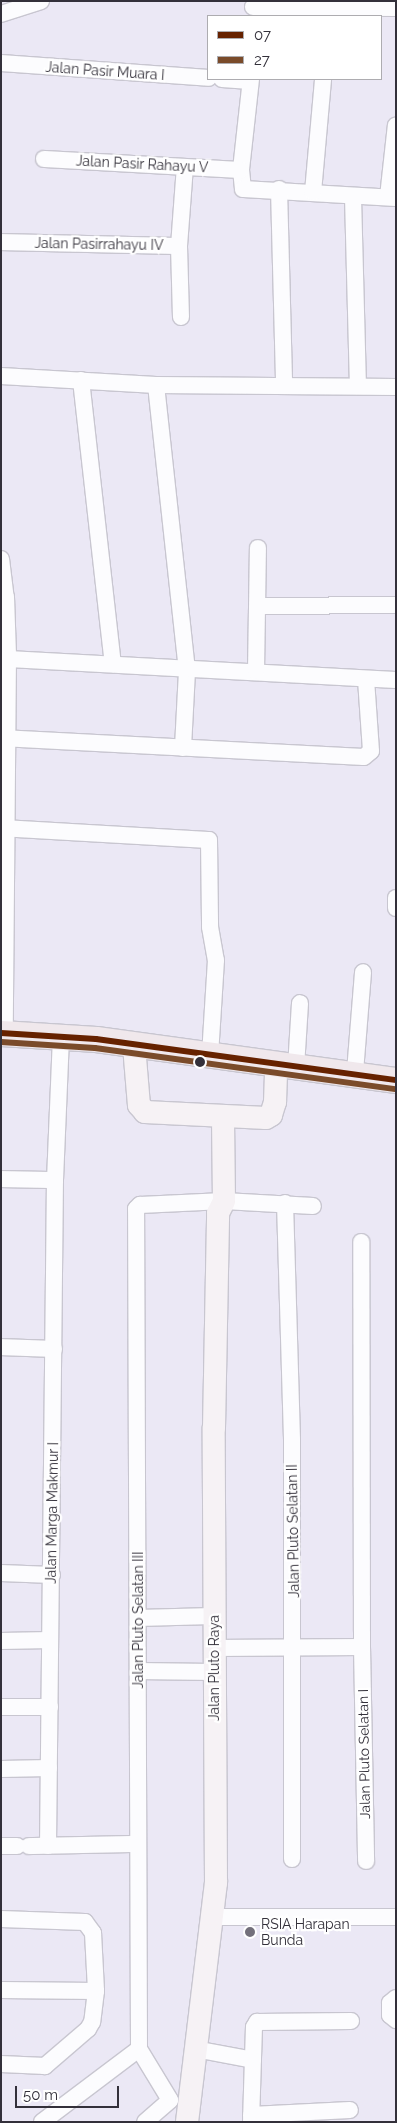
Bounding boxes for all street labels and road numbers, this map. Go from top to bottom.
street label: Jalan Pasir Muara I [45,58,165,84]
street label: Jalan Pasir Rahayu V [75,152,209,176]
street label: Jalan Pasirrahayu IV [34,234,164,254]
street label: Jalan Marga Makmur I [42,1442,62,1584]
street label: Jalan Pluto Selatan II [283,1464,303,1598]
street label: Jalan Pluto Selatan III [130,1551,146,1689]
street label: Jalan Pluto Raya [206,1615,222,1721]
street label: Jalan Pluto Selatan I [354,1689,374,1819]

